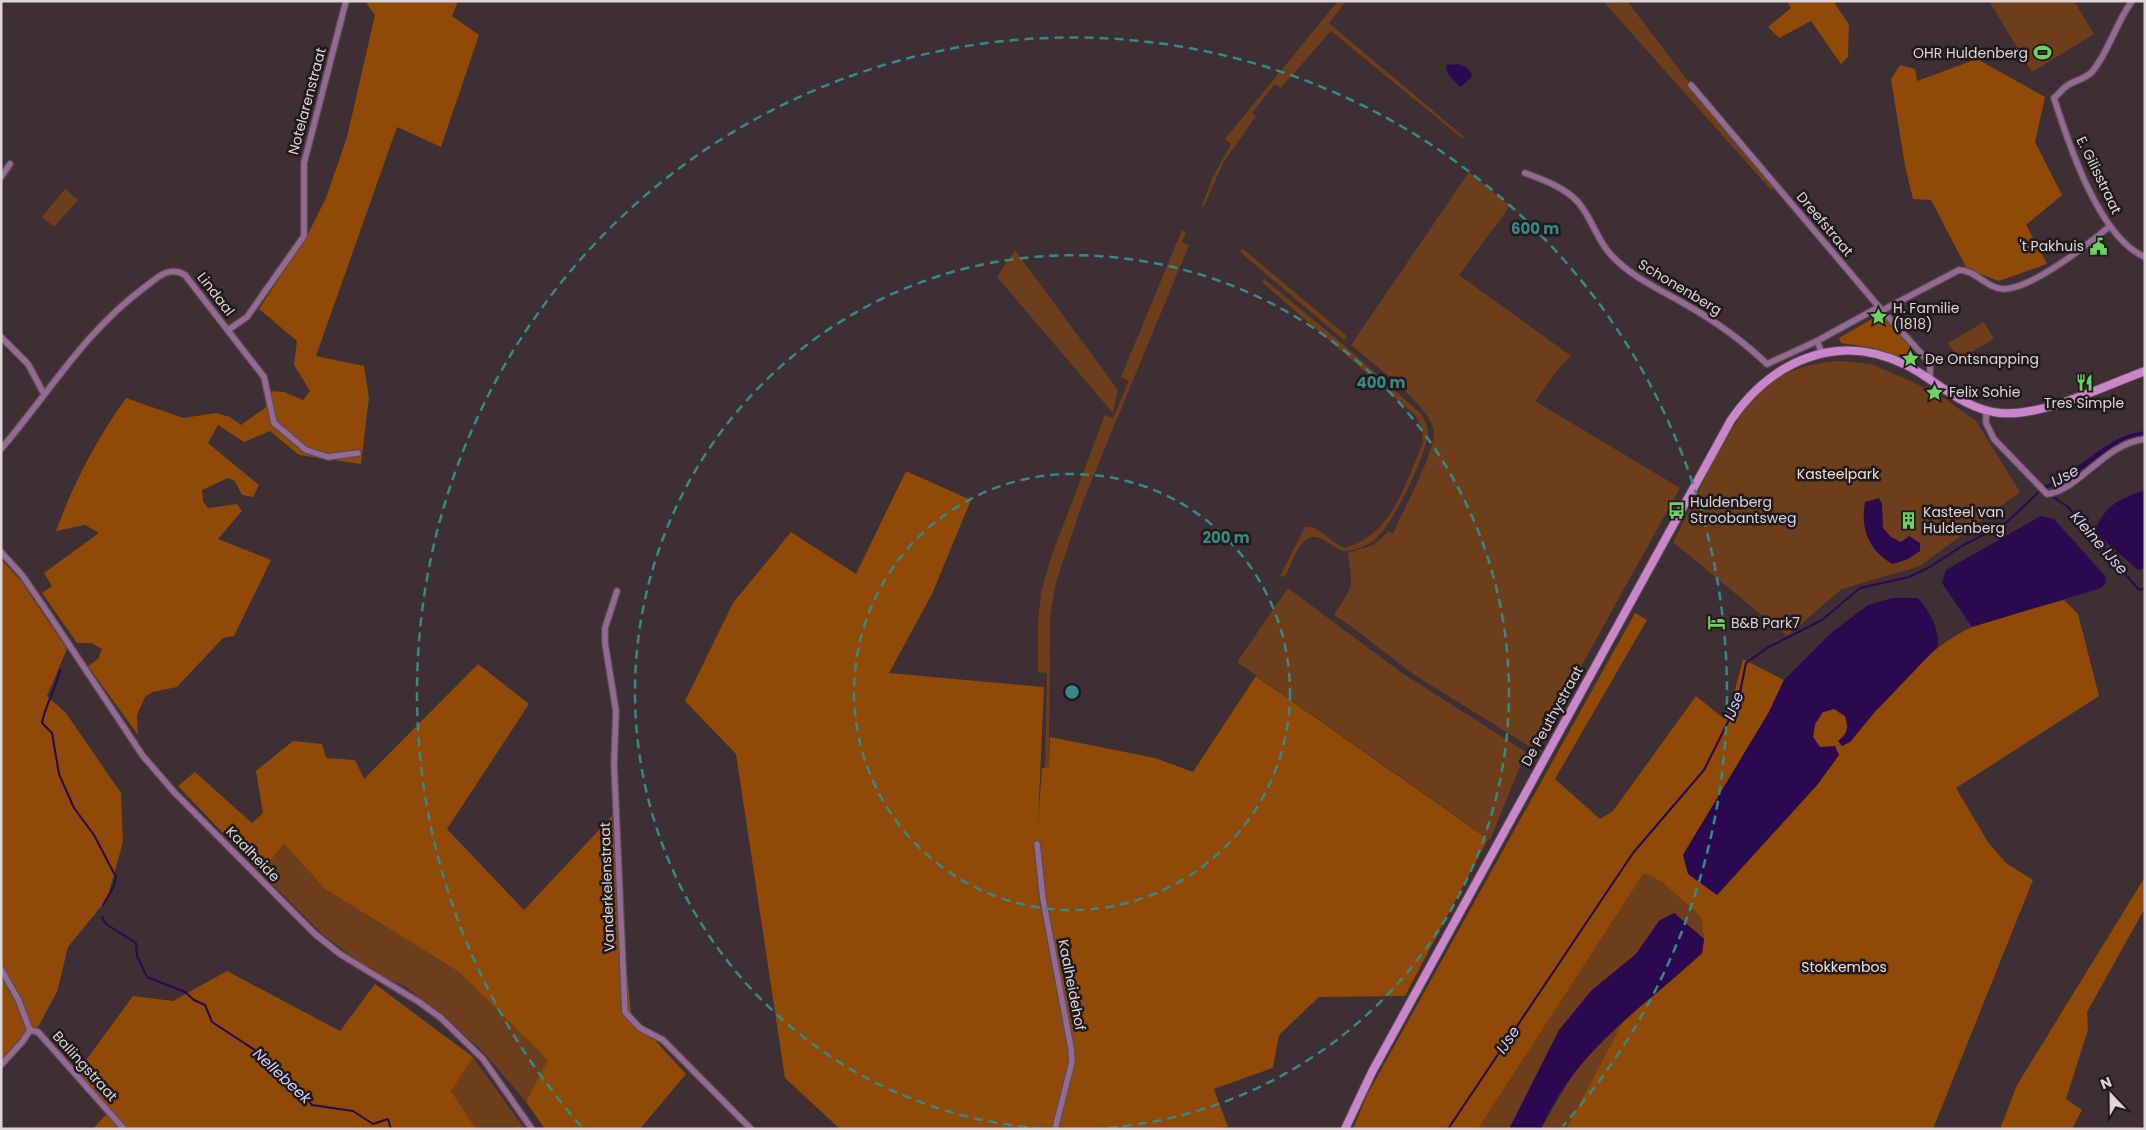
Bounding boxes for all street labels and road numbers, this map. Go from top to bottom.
street label: Notelarenstraat [283,45,331,157]
street label: E. Gilisstraat [2072,133,2126,217]
street label: Dreefstraat [1792,187,1858,261]
street label: Schonenberg [1635,254,1725,320]
street label: Lindaal [193,268,239,320]
street label: De Peuthystraat [1516,662,1588,770]
street label: Kaalheide [221,822,285,886]
street label: Vanderkelenstraat [595,822,619,952]
street label: Kaalheidehof [1053,938,1091,1033]
street label: Ballingstraat [48,1026,122,1106]

